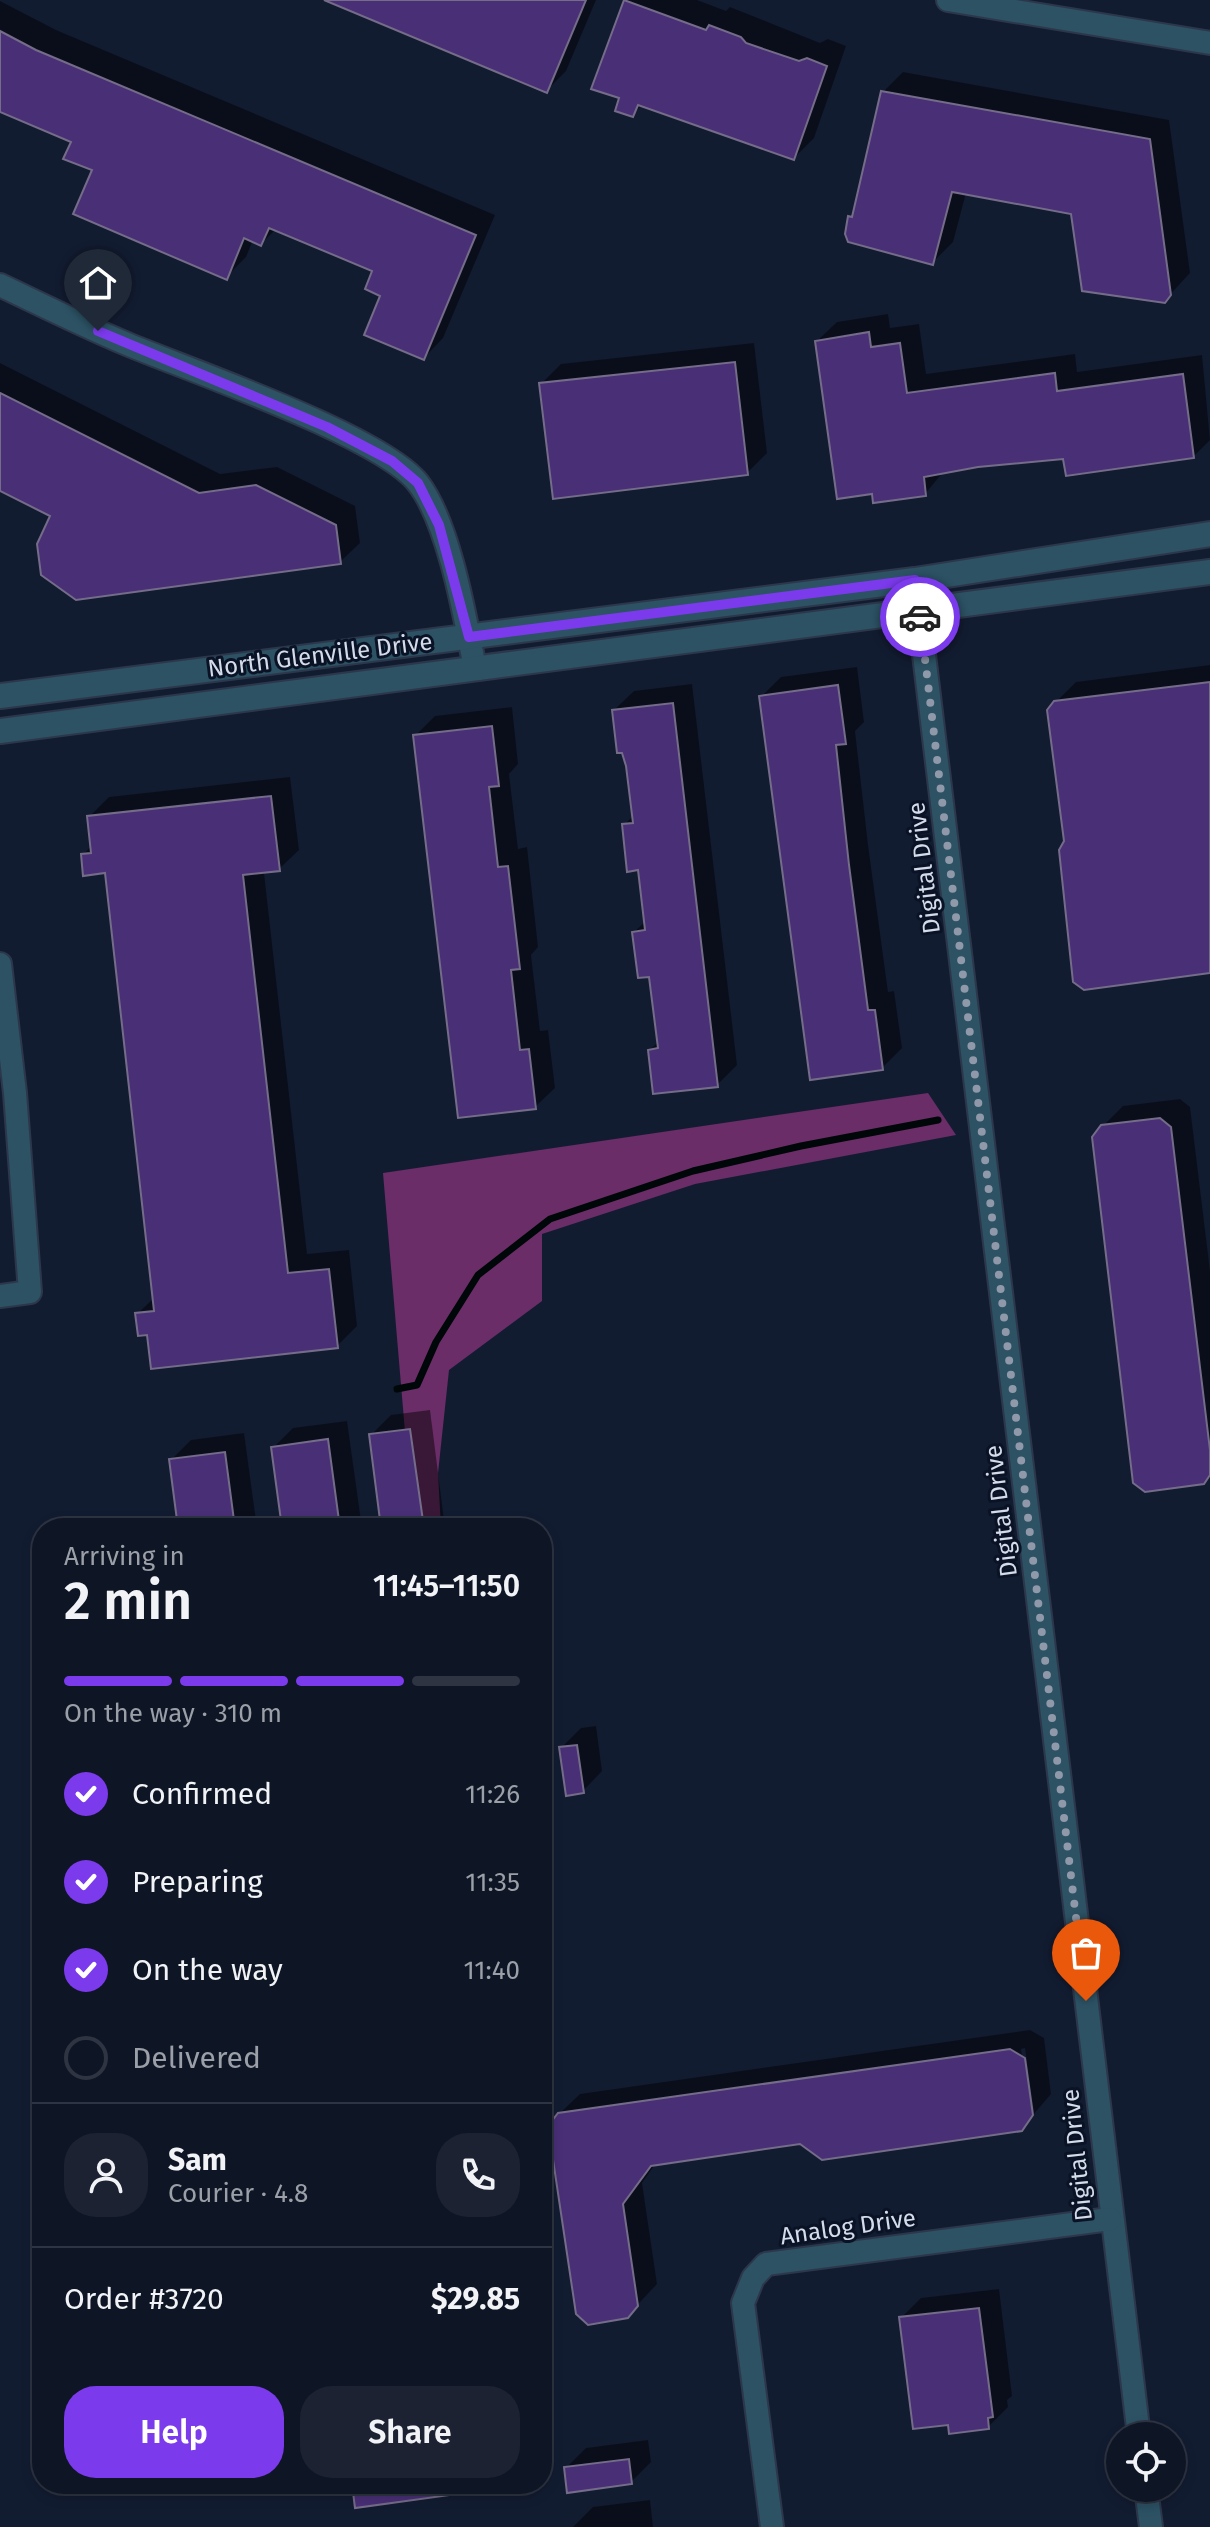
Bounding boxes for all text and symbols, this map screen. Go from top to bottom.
pin [64,249,132,331]
icon: home [76,261,120,305]
courier [880,577,960,657]
icon: car [898,595,942,639]
street label: North Glenville Drive [206,627,434,683]
street label: Digital Drive [902,801,946,935]
street label: Digital Drive [979,1444,1023,1578]
text: Arriving in [64,1541,185,1572]
text: 11:45–11:50 [373,1568,520,1604]
text: 2 min [64,1570,192,1633]
text: On the way · 310 m [64,1698,282,1729]
icon: check [64,1772,108,1816]
text: Confirmed [132,1776,272,1812]
text: 11:26 [465,1779,520,1810]
icon: check [64,1860,108,1904]
text: Preparing [132,1864,263,1900]
text: 11:35 [465,1867,520,1898]
pin [1052,1919,1120,2001]
icon: bag [1064,1931,1108,1975]
icon: check [64,1948,108,1992]
text: On the way [132,1952,283,1988]
text: 11:40 [463,1955,520,1986]
text: Delivered [132,2040,261,2076]
street label: Digital Drive [1056,2088,1098,2222]
button: person [64,2133,148,2217]
button: phone [436,2133,520,2217]
text: Sam [168,2142,227,2178]
text: Courier · 4.8 [168,2178,308,2209]
street label: Analog Drive [778,2204,918,2250]
text: Order #3720 [64,2281,224,2317]
text: $29.85 [431,2281,520,2317]
button: Help [64,2386,284,2478]
button: Share [300,2386,520,2478]
map controls [1106,2422,1186,2502]
button: locate [1106,2422,1186,2502]

